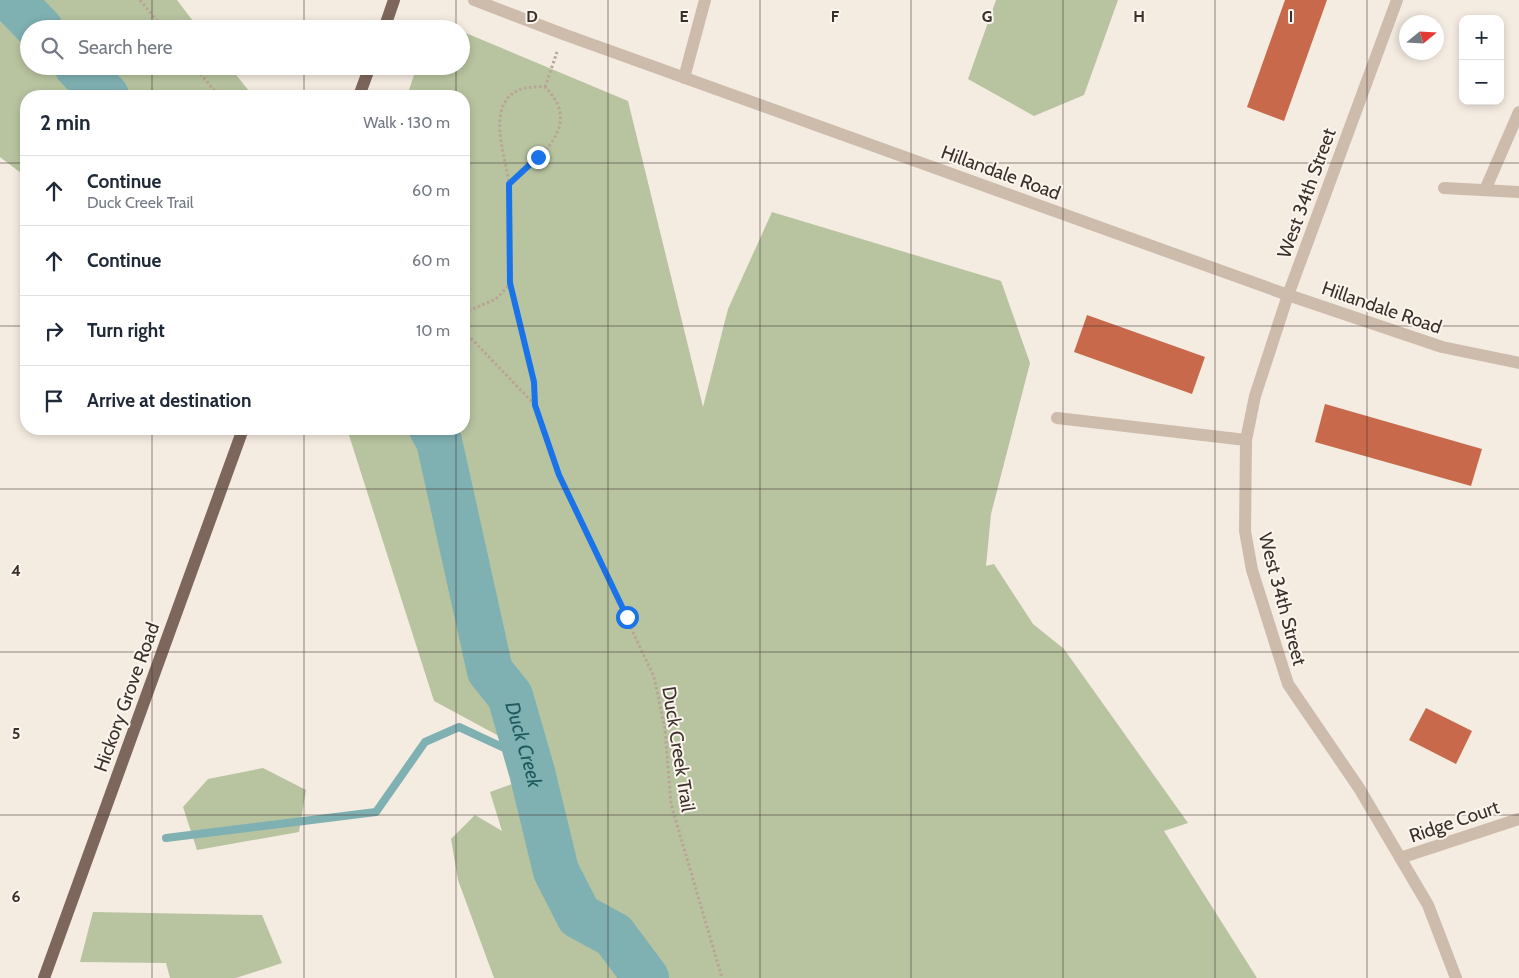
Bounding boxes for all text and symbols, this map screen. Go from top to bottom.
text: D [526,7,538,26]
text: E [679,7,689,26]
text: F [831,7,840,26]
text: G [982,7,992,26]
text: H [1133,7,1145,26]
text: I [1289,7,1293,26]
north arrow [1399,15,1444,60]
map controls [1459,15,1504,105]
button: + [1459,15,1504,60]
search box [20,20,470,75]
icon: search [38,34,66,62]
text: Search here [78,36,172,59]
button: − [1459,60,1504,105]
text: 2 min [40,110,91,135]
text: Walk · 130 m [363,113,450,132]
street label: West 34th Street [1272,125,1341,261]
street label: Hillandale Road [938,140,1064,205]
route end [527,146,550,169]
text: Continue [87,170,161,193]
icon: ahead [40,177,68,205]
text: 60 m [412,181,450,200]
text: Duck Creek Trail [87,193,194,212]
icon: ahead [40,247,68,275]
text: Continue [87,249,161,272]
text: 60 m [412,251,450,270]
street label: Hillandale Road [1319,276,1445,339]
icon: right [40,317,68,345]
text: Turn right [87,319,165,342]
text: 10 m [416,321,450,340]
icon: arrive [40,387,68,415]
text: Arrive at destination [87,389,251,412]
street label: West 34th Street [1254,530,1311,669]
text: 4 [11,561,21,580]
route start [616,606,639,629]
street label: Hickory Grove Road [89,619,164,775]
street label: Duck Creek Trail [657,685,700,814]
water label: Duck Creek [500,699,548,791]
text: 5 [12,724,20,743]
street label: Ridge Court [1406,795,1503,848]
text: 6 [12,887,21,906]

